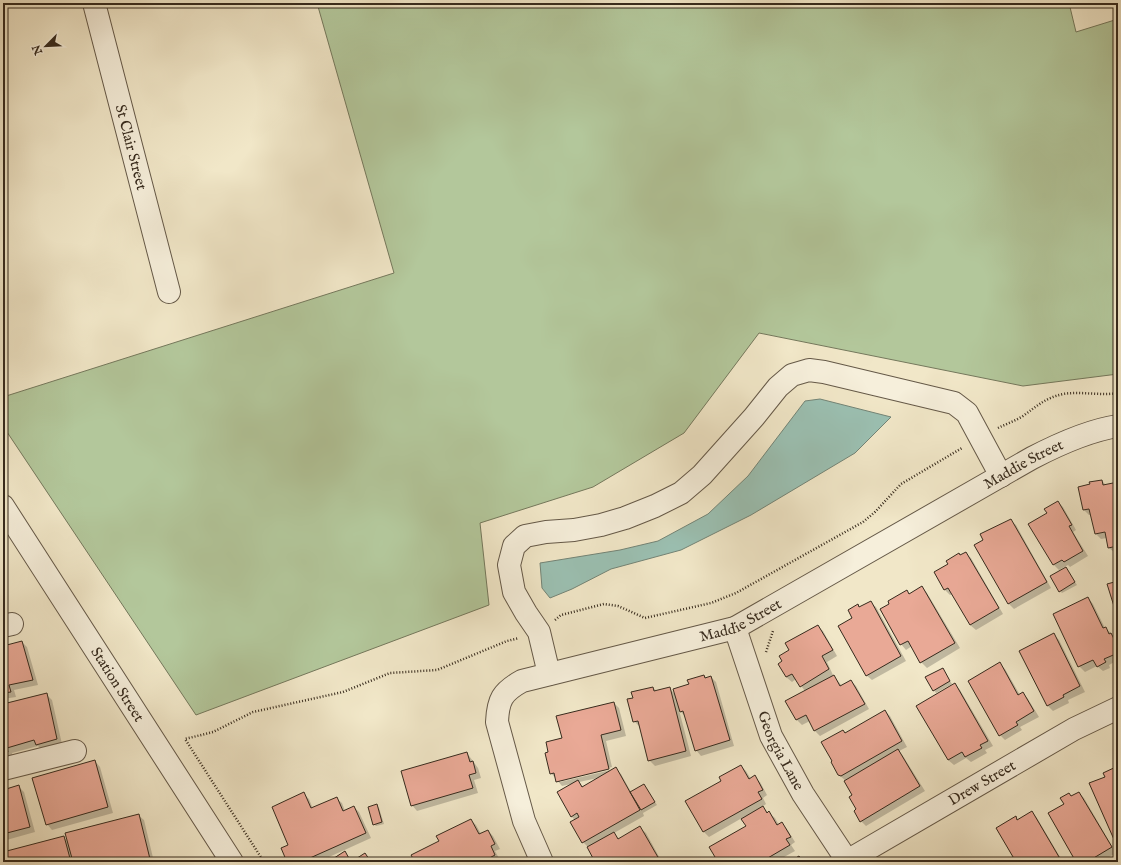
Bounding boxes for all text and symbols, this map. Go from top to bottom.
north arrow [26,26,66,66]
text: N [29,42,47,58]
street label: St Clair Street [111,102,152,192]
street label: Maddie Street [980,435,1066,493]
street label: Maddie Street [698,594,785,646]
street label: Station Street [87,643,149,725]
street label: Georgia Lane [754,708,809,794]
street label: Drew Street [945,756,1019,810]

